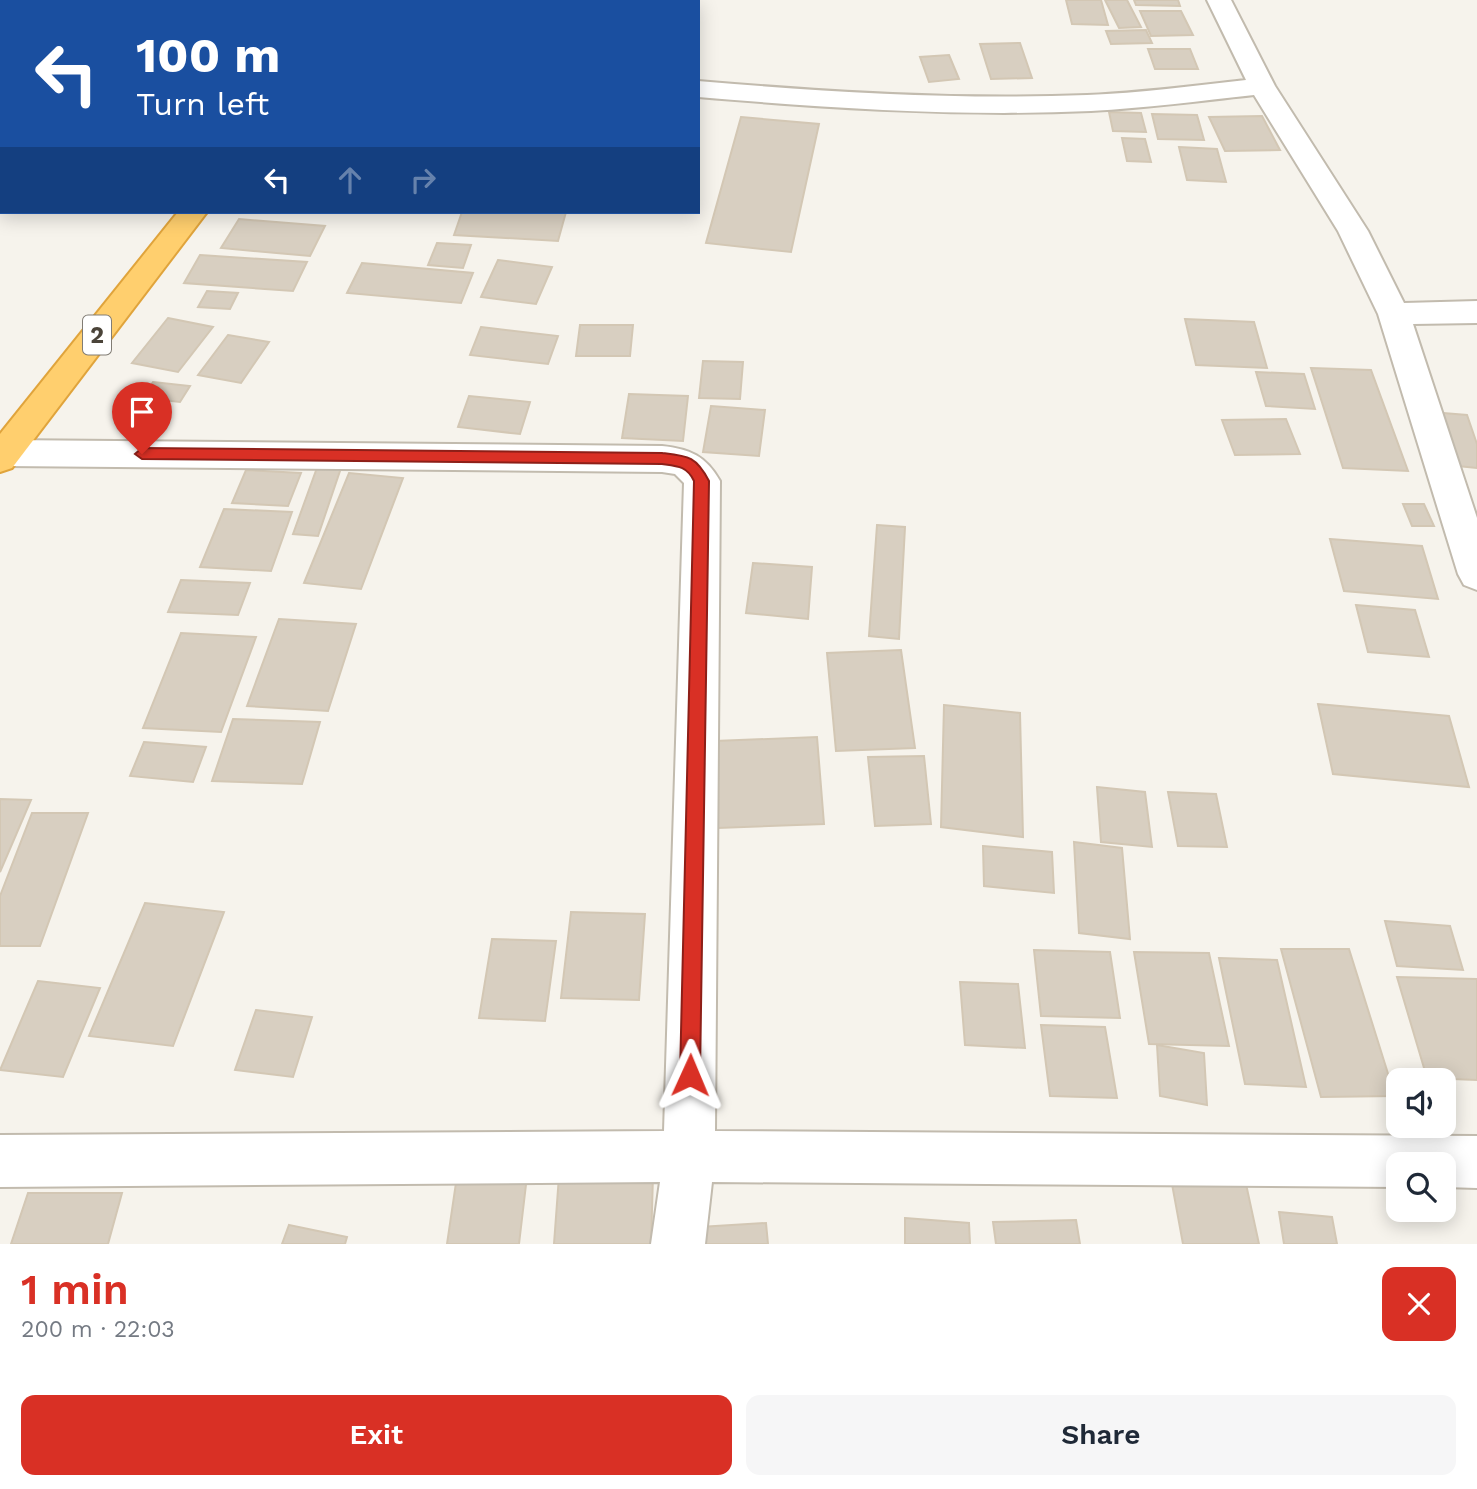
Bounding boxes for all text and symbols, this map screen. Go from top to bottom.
text: 100 m [136,26,280,84]
icon: left [21,28,112,119]
text: Turn left [136,85,269,123]
icon: left [258,161,296,199]
icon: ahead [331,161,369,199]
icon: right [404,161,442,199]
road number: 2 [83,316,111,354]
pin [112,382,172,454]
icon: arrive [123,393,161,431]
position arrow [653,1038,727,1112]
map controls [1386,1068,1456,1222]
button: sound [1386,1068,1456,1138]
button: search [1386,1152,1456,1222]
text: 1 min [21,1265,129,1314]
button: close [1382,1267,1456,1341]
text: 200 m · 22:03 [21,1316,175,1343]
button: Exit [21,1395,732,1475]
button: Share [746,1395,1456,1475]

